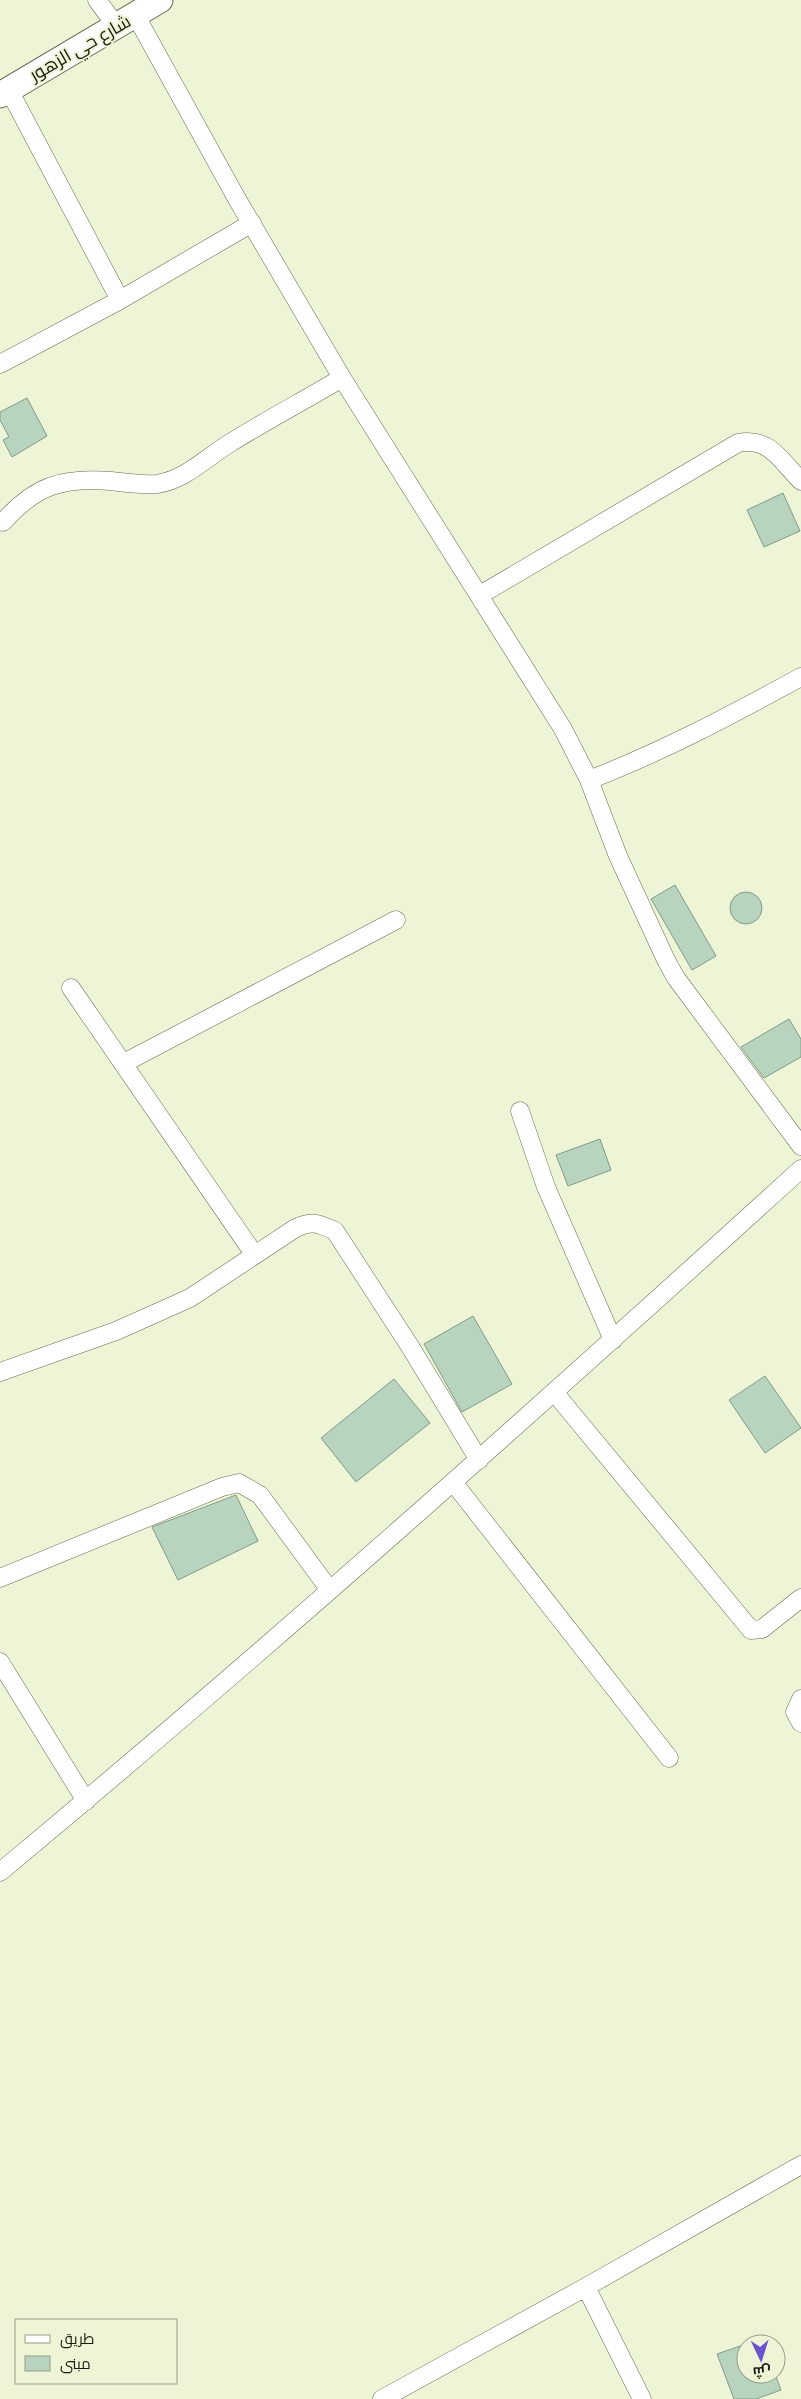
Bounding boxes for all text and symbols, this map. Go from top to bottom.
street label: شارع حي الزهور [23,8,136,89]
legend [15,2319,178,2384]
text: طريق [60,2327,94,2350]
north arrow [736,2334,786,2384]
text: مبنى [60,2352,91,2375]
text: ش [752,2361,772,2384]

